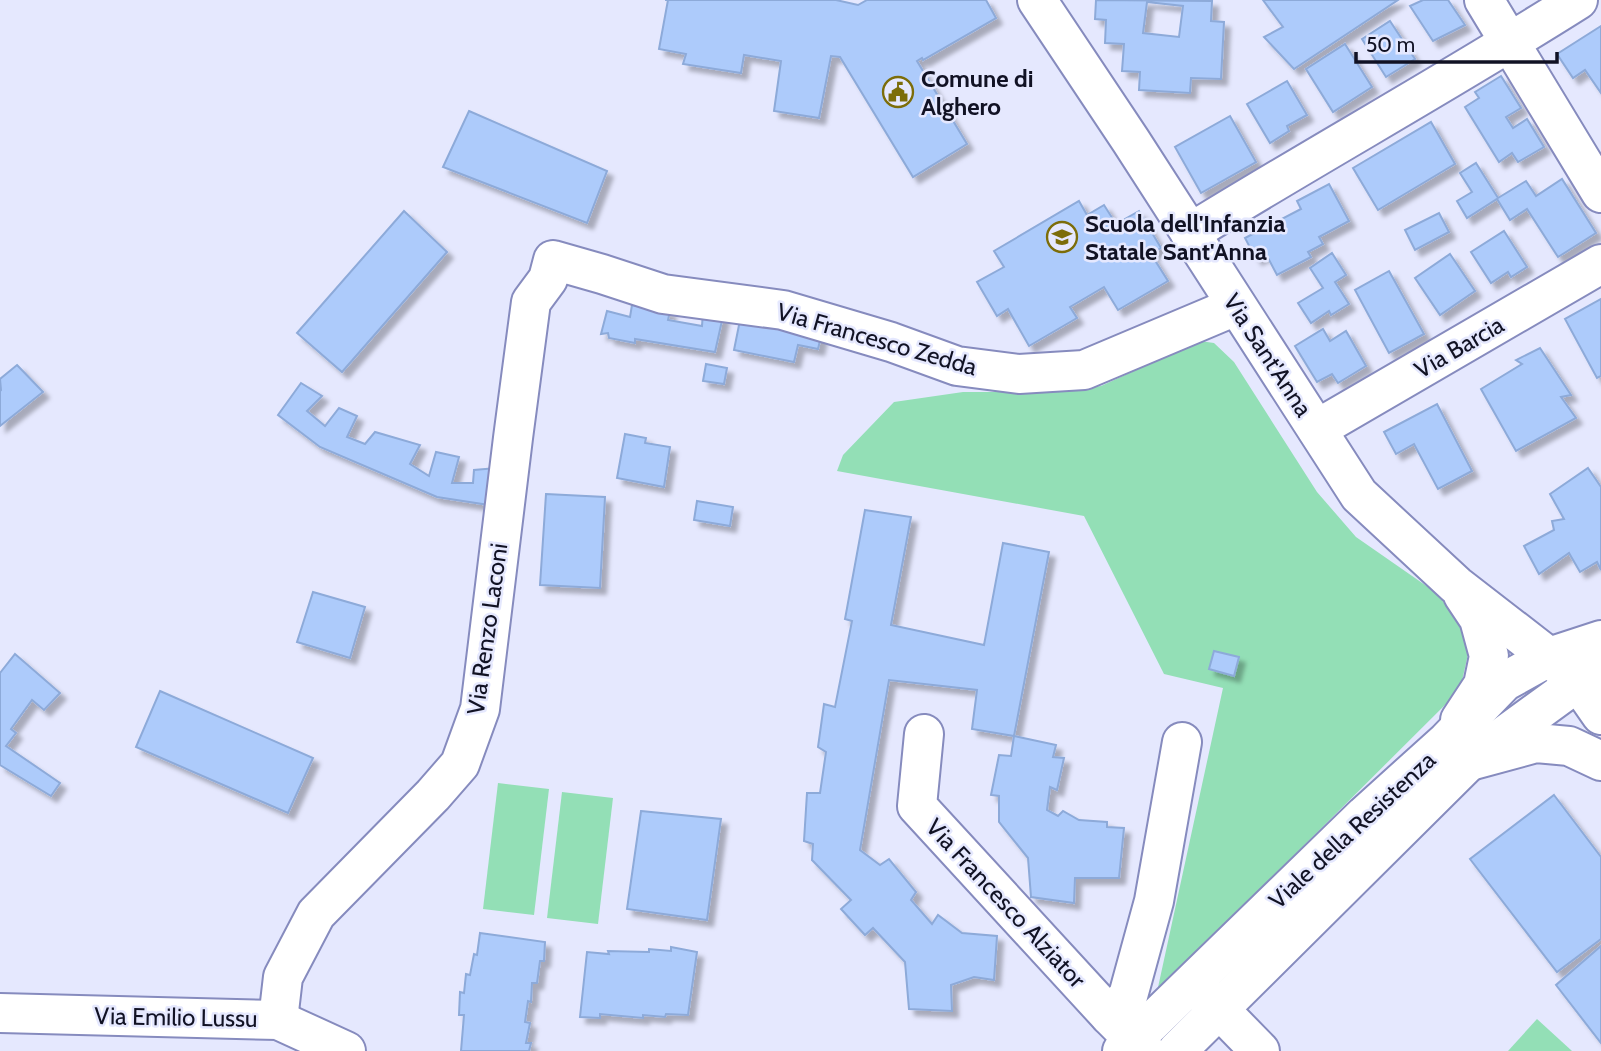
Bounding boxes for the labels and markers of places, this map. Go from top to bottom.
place label: Comune di Alghero [921,64,1034,121]
public building icon: Comune di Alghero [881,75,915,109]
place label: Scuola dell'Infanzia Statale Sant'Anna [1085,209,1285,266]
school or university icon: Scuola dell'Infanzia Statale Sant'Anna [1045,220,1079,254]

